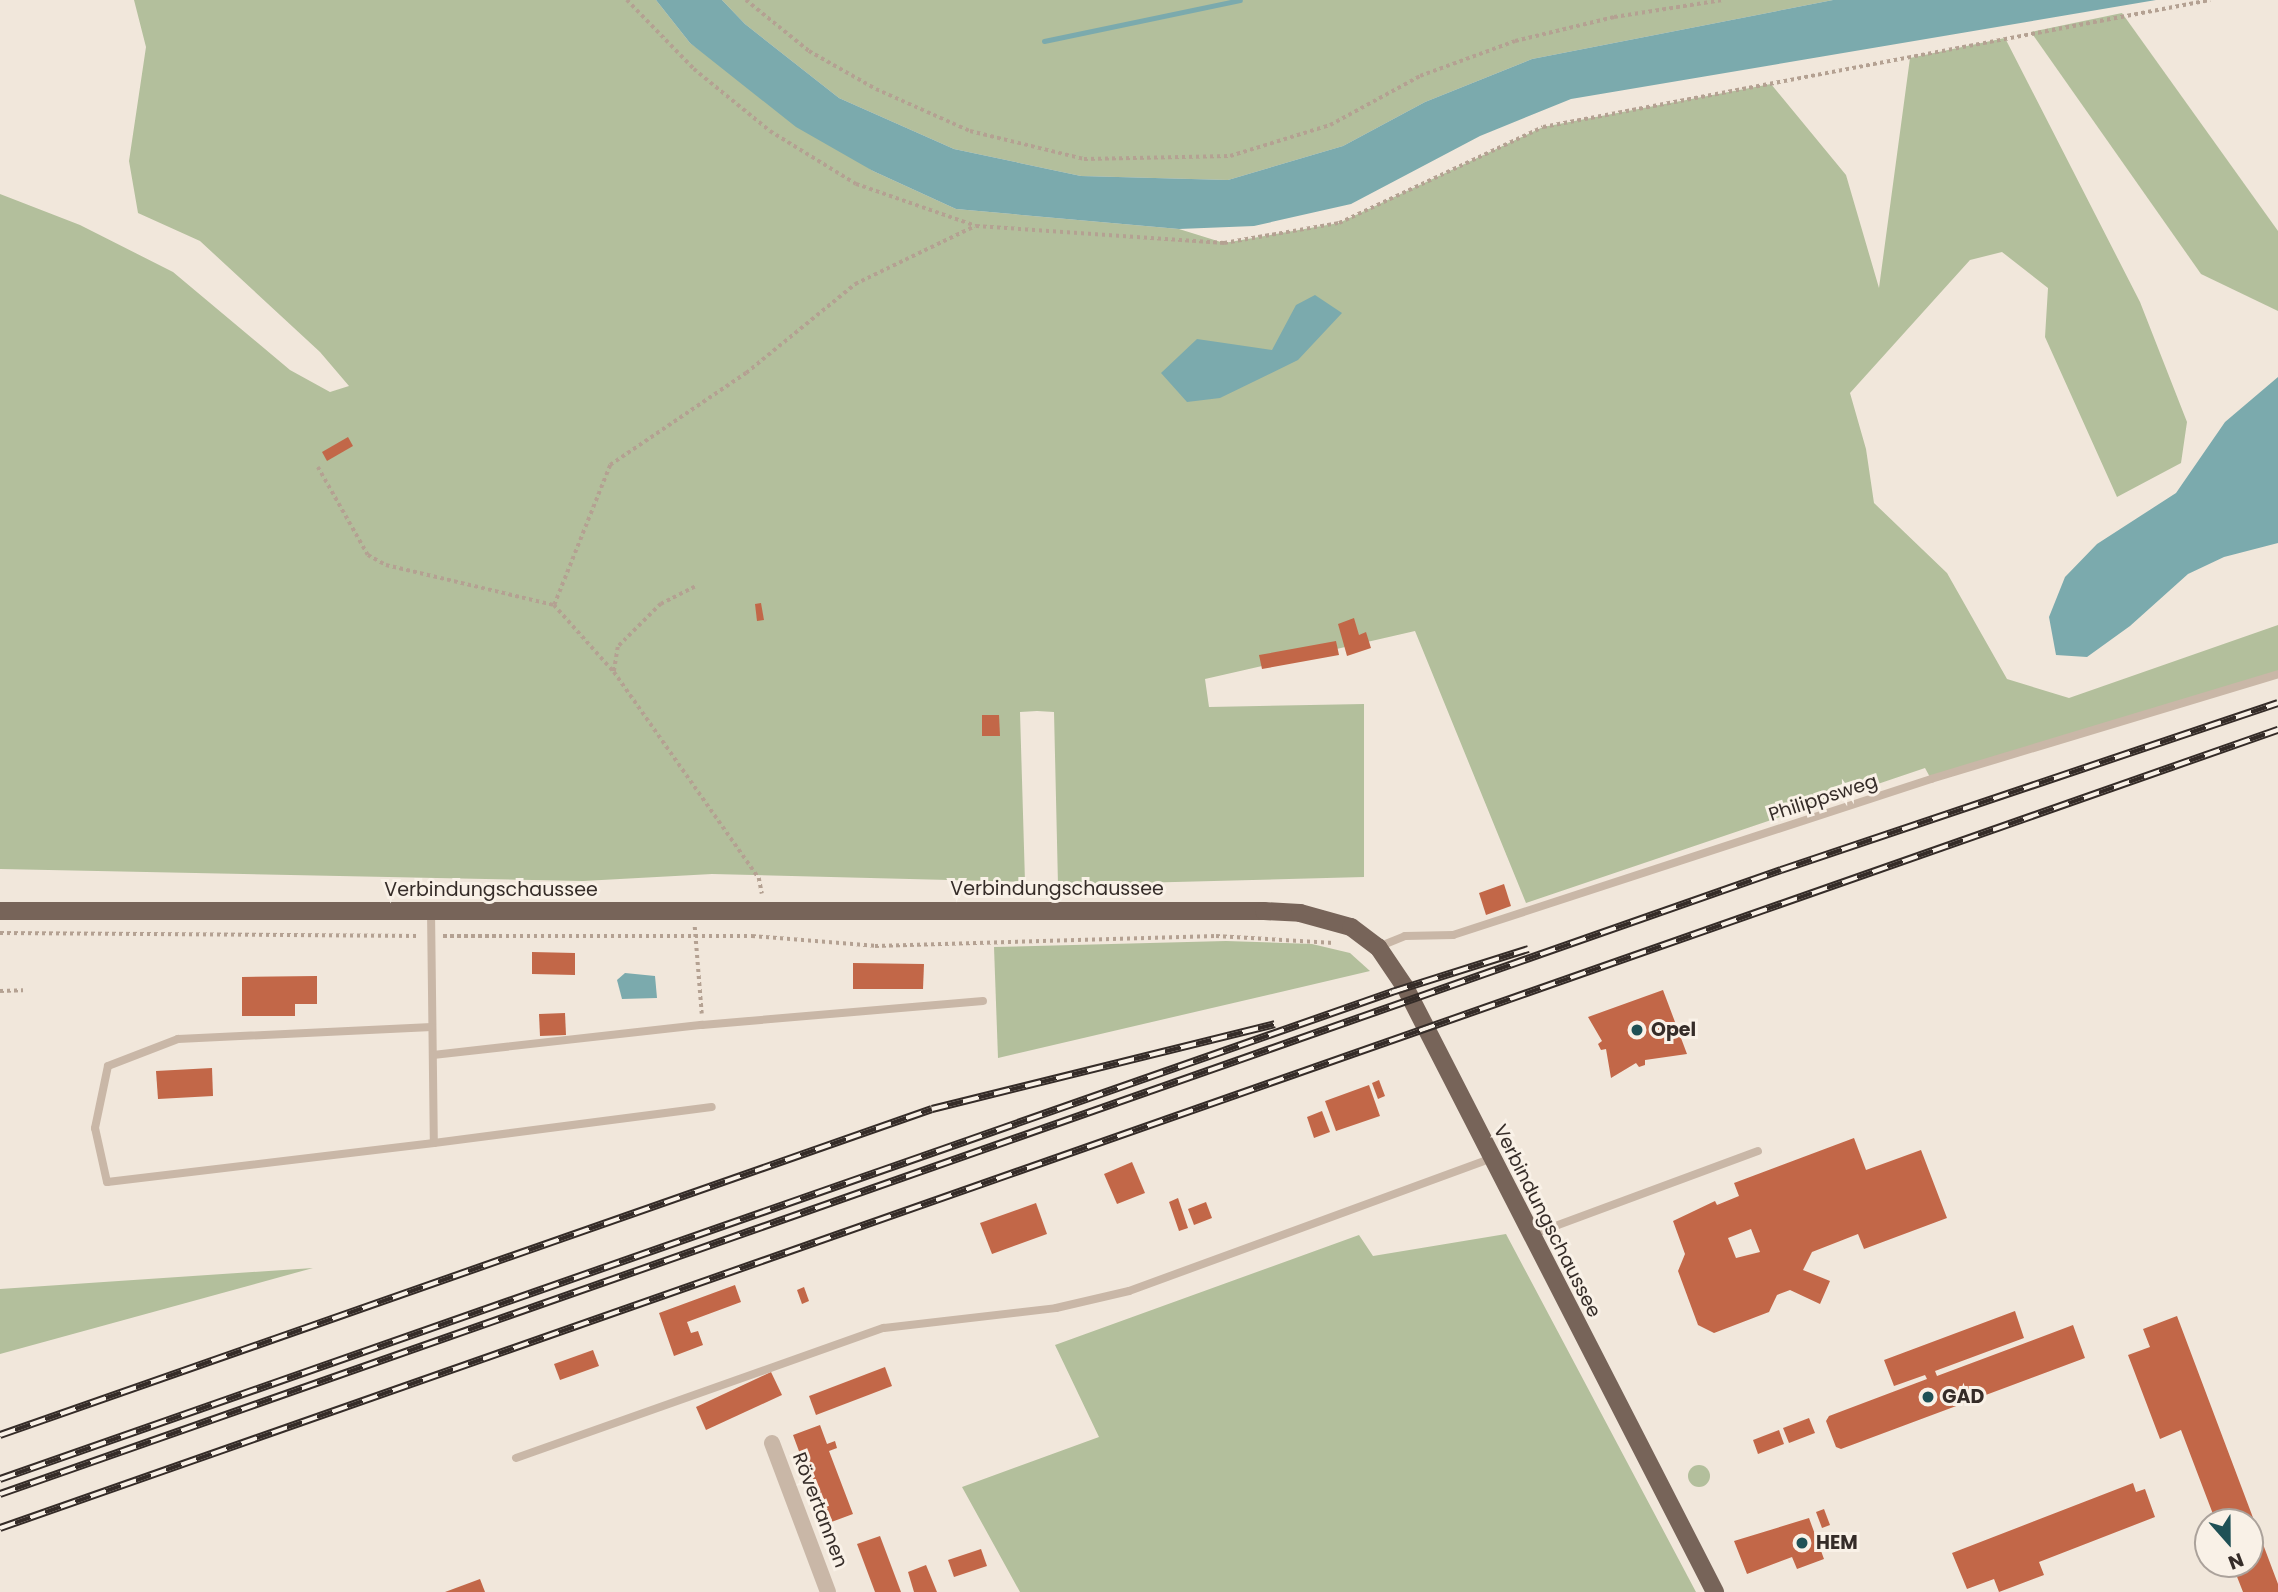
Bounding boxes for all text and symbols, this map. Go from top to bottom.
street label: Philippsweg [1766,770,1880,826]
street label: Verbindungschaussee [950,878,1164,900]
street label: Verbindungschaussee [384,879,598,901]
place label: Opel [1651,1019,1696,1041]
marker: Opel [1629,1022,1645,1038]
street label: Verbindungschaussee [1488,1121,1606,1321]
place label: GAD [1942,1386,1984,1408]
marker: GAD [1920,1389,1936,1405]
street label: Rövertannen [788,1449,852,1571]
north arrow [2194,1508,2264,1578]
place label: HEM [1816,1532,1858,1554]
marker: HEM [1794,1535,1810,1551]
text: N [2224,1546,2248,1576]

